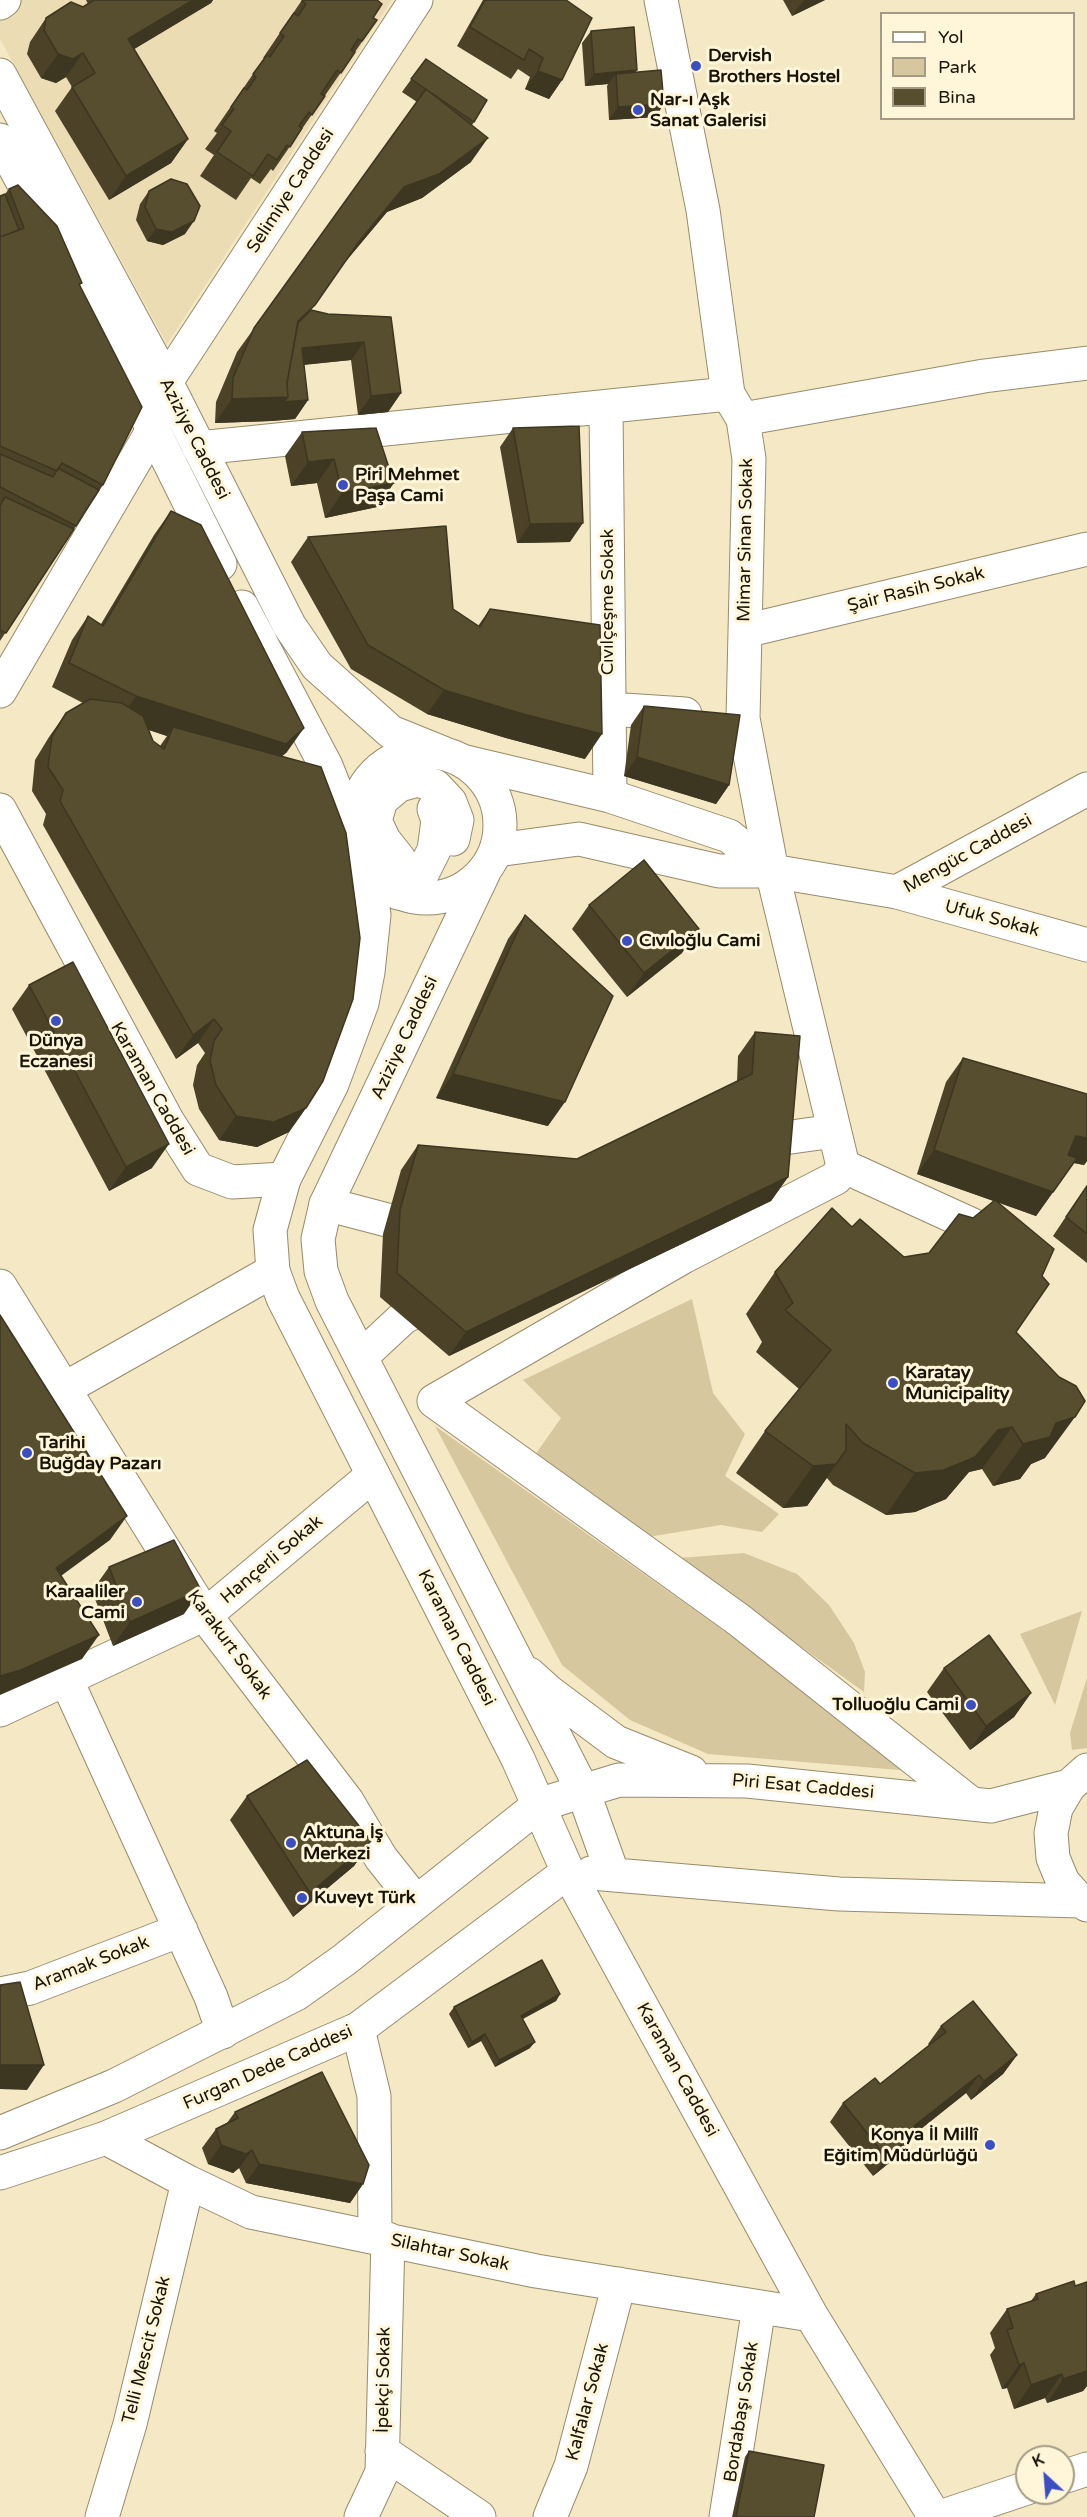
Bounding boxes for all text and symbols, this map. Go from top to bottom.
legend [880,12,1075,120]
text: Yol [938,26,964,48]
place label: Dervish Brothers Hostel [708,45,840,88]
text: Park [938,56,976,78]
marker: Dervish Brothers Hostel [689,59,703,73]
text: Bina [938,86,976,108]
place label: Nar-ı Aşk Sanat Galerisi [650,89,767,132]
marker: Nar-ı Aşk Sanat Galerisi [631,103,645,117]
street label: Selimiye Caddesi [243,125,339,257]
street label: Aziziye Caddesi [154,375,234,503]
street label: Mimar Sinan Sokak [734,458,758,622]
place label: Piri Mehmet Paşa Cami [355,464,459,506]
marker: Piri Mehmet Paşa Cami [336,478,350,492]
street label: Cıvılçeşme Sokak [597,529,619,675]
street label: Şair Rasih Sokak [845,563,987,617]
street label: Mengüc Caddesi [900,810,1036,898]
street label: Ufuk Sokak [942,896,1042,942]
place label: Cıvıloğlu Cami [639,930,760,952]
marker: Cıvıloğlu Cami [620,934,634,948]
street label: Aziziye Caddesi [367,973,443,1103]
marker: Dünya Eczanesi [49,1014,63,1028]
street label: Karaman Caddesi [105,1019,199,1159]
place label: Dünya Eczanesi [19,1030,93,1072]
place label: Karatay Municipality [905,1362,1010,1404]
marker: Karatay Municipality [886,1376,900,1390]
place label: Tarihi Buğday Pazarı [39,1432,162,1474]
marker: Tarihi Buğday Pazarı [20,1446,34,1460]
street label: Hançerli Sokak [217,1511,327,1609]
street label: Karaman Caddesi [412,1566,500,1710]
place label: Karaaliler Cami [45,1581,125,1624]
street label: Karakurt Sokak [182,1586,276,1704]
marker: Karaaliler Cami [130,1595,144,1609]
place label: Tolluoğlu Cami [832,1694,959,1716]
marker: Tolluoğlu Cami [964,1698,978,1712]
street label: Piri Esat Caddesi [731,1770,875,1804]
place label: Aktuna İş Merkezi [303,1822,383,1864]
marker: Aktuna İş Merkezi [284,1836,298,1850]
place label: Kuveyt Türk [314,1887,416,1909]
marker: Kuveyt Türk [295,1891,309,1905]
street label: Aramak Sokak [30,1932,152,1996]
street label: Karaman Caddesi [631,1999,723,2141]
street label: Furgan Dede Caddesi [180,2021,356,2115]
place label: Konya İl Millî Eğitim Müdürlüğü [823,2124,978,2166]
marker: Konya İl Millî Eğitim Müdürlüğü [983,2138,997,2152]
street label: Silahtar Sokak [389,2230,511,2276]
street label: Telli Mescit Sokak [118,2274,176,2426]
street label: İpekçi Sokak [372,2327,396,2433]
street label: Bordabaşı Sokak [720,2340,764,2484]
street label: Kalfalar Sokak [562,2341,614,2463]
north arrow [1015,2445,1075,2505]
text: K [1029,2449,1047,2472]

